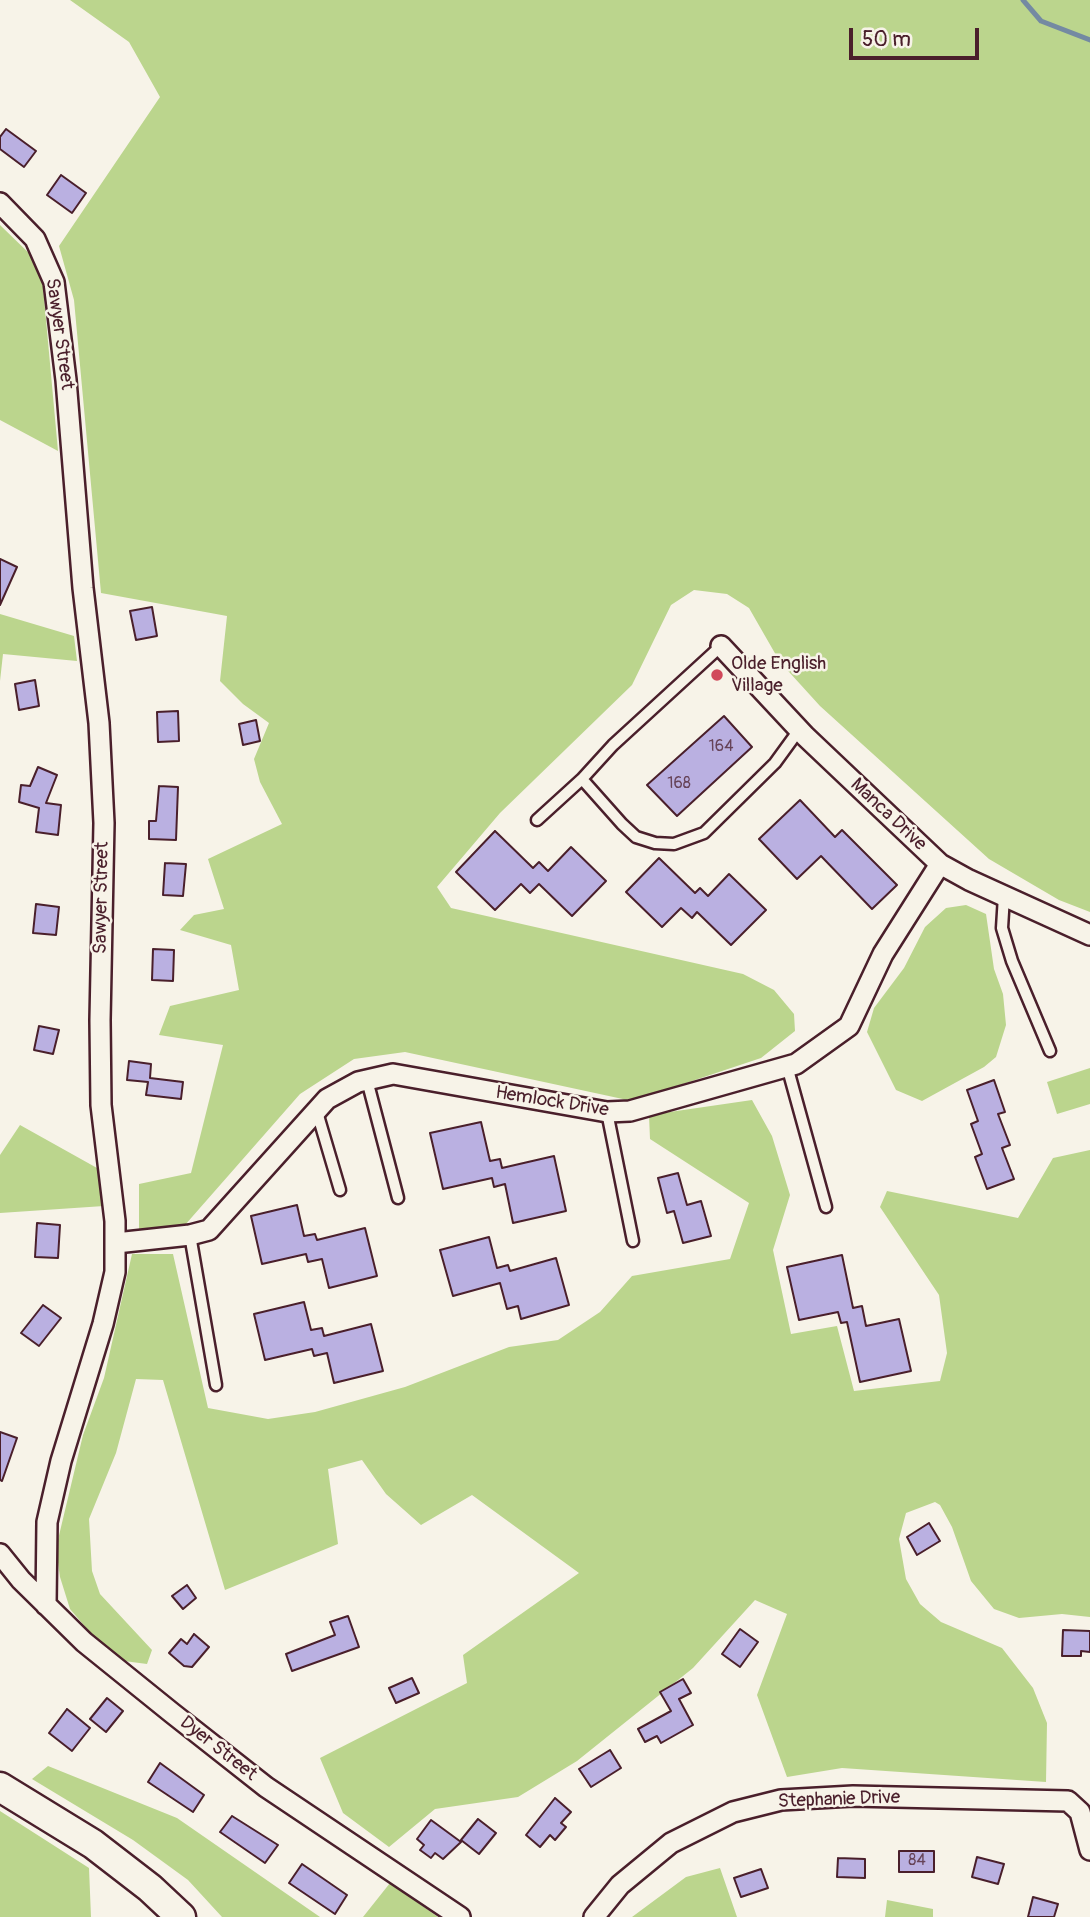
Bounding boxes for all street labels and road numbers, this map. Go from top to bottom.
street label: Sawyer Street [40,277,78,391]
street label: Manca Drive [845,774,931,856]
street label: Sawyer Street [90,842,114,954]
street label: Hemlock Drive [494,1082,610,1122]
street label: Dyer Street [175,1712,261,1786]
street label: Stephanie Drive [777,1786,901,1814]

